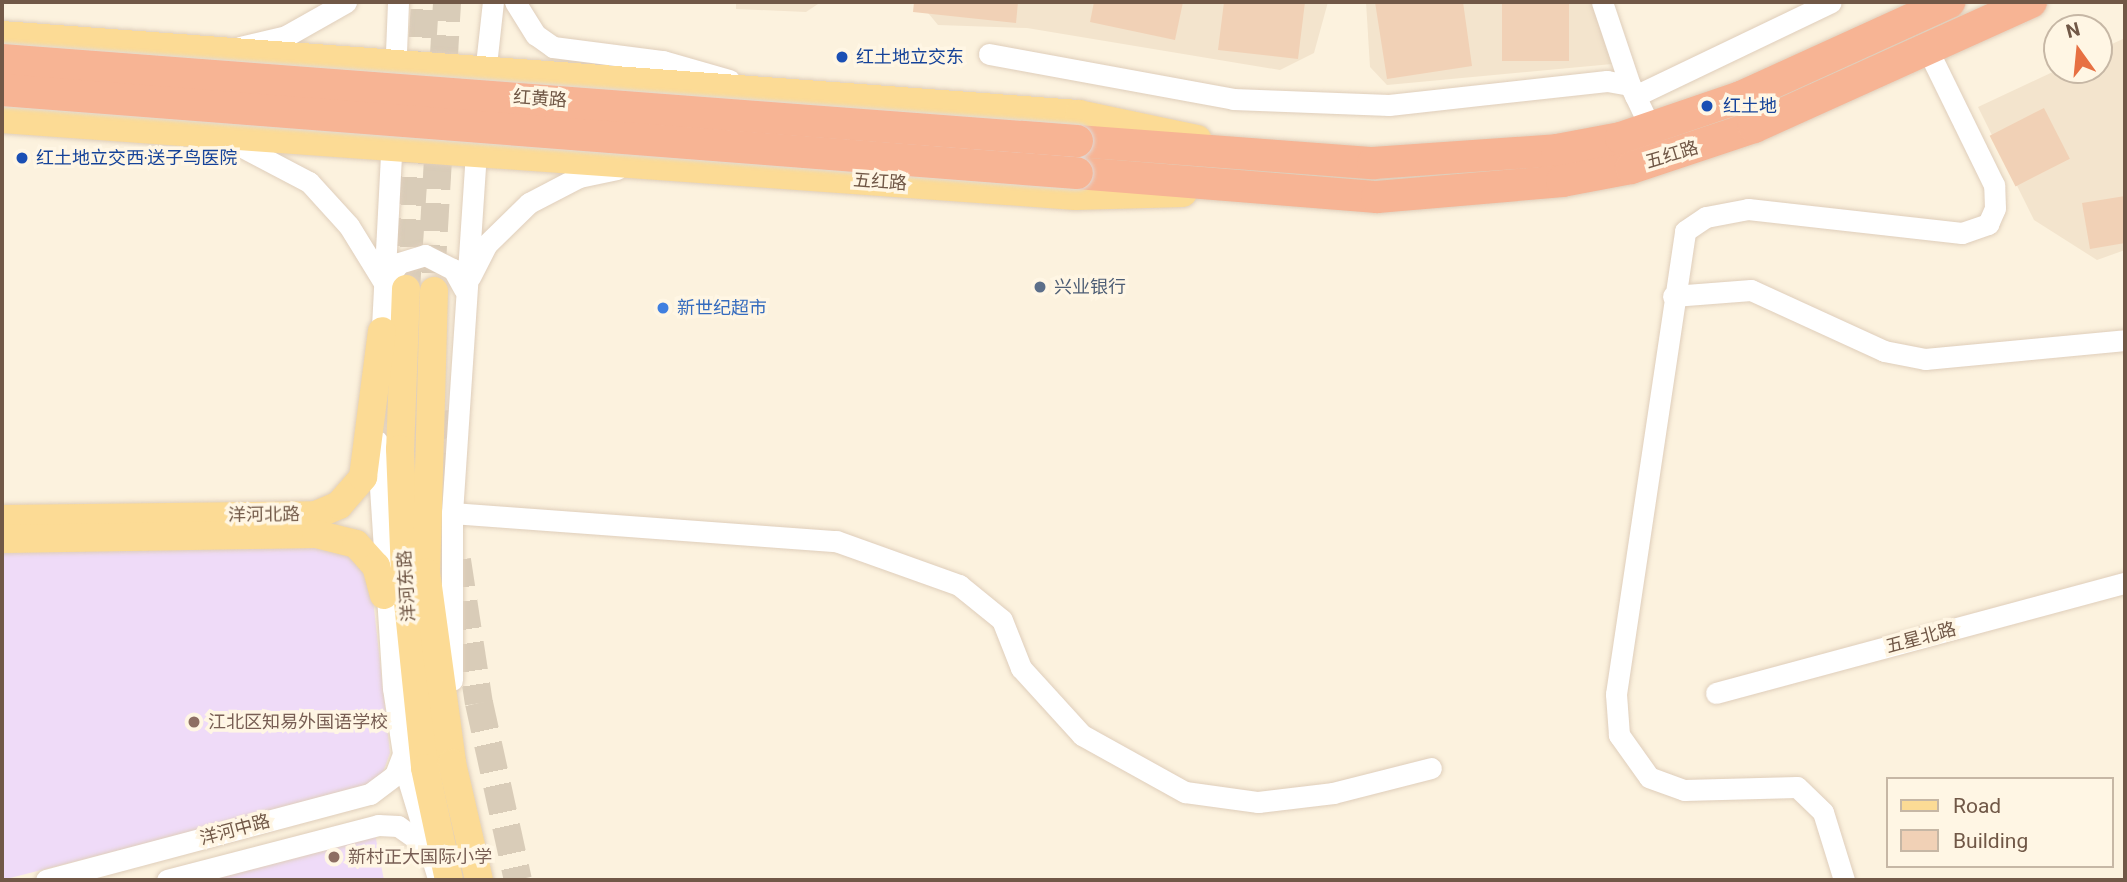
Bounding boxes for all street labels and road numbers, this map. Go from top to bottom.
street label: 红黄路 [512,86,568,112]
street label: 五红路 [1643,137,1701,173]
street label: 五红路 [852,169,908,195]
street label: 洋河北路 [228,504,300,526]
street label: 洋河东路 [394,549,420,623]
street label: 五星北路 [1883,618,1959,658]
street label: 洋河中路 [197,810,273,850]

